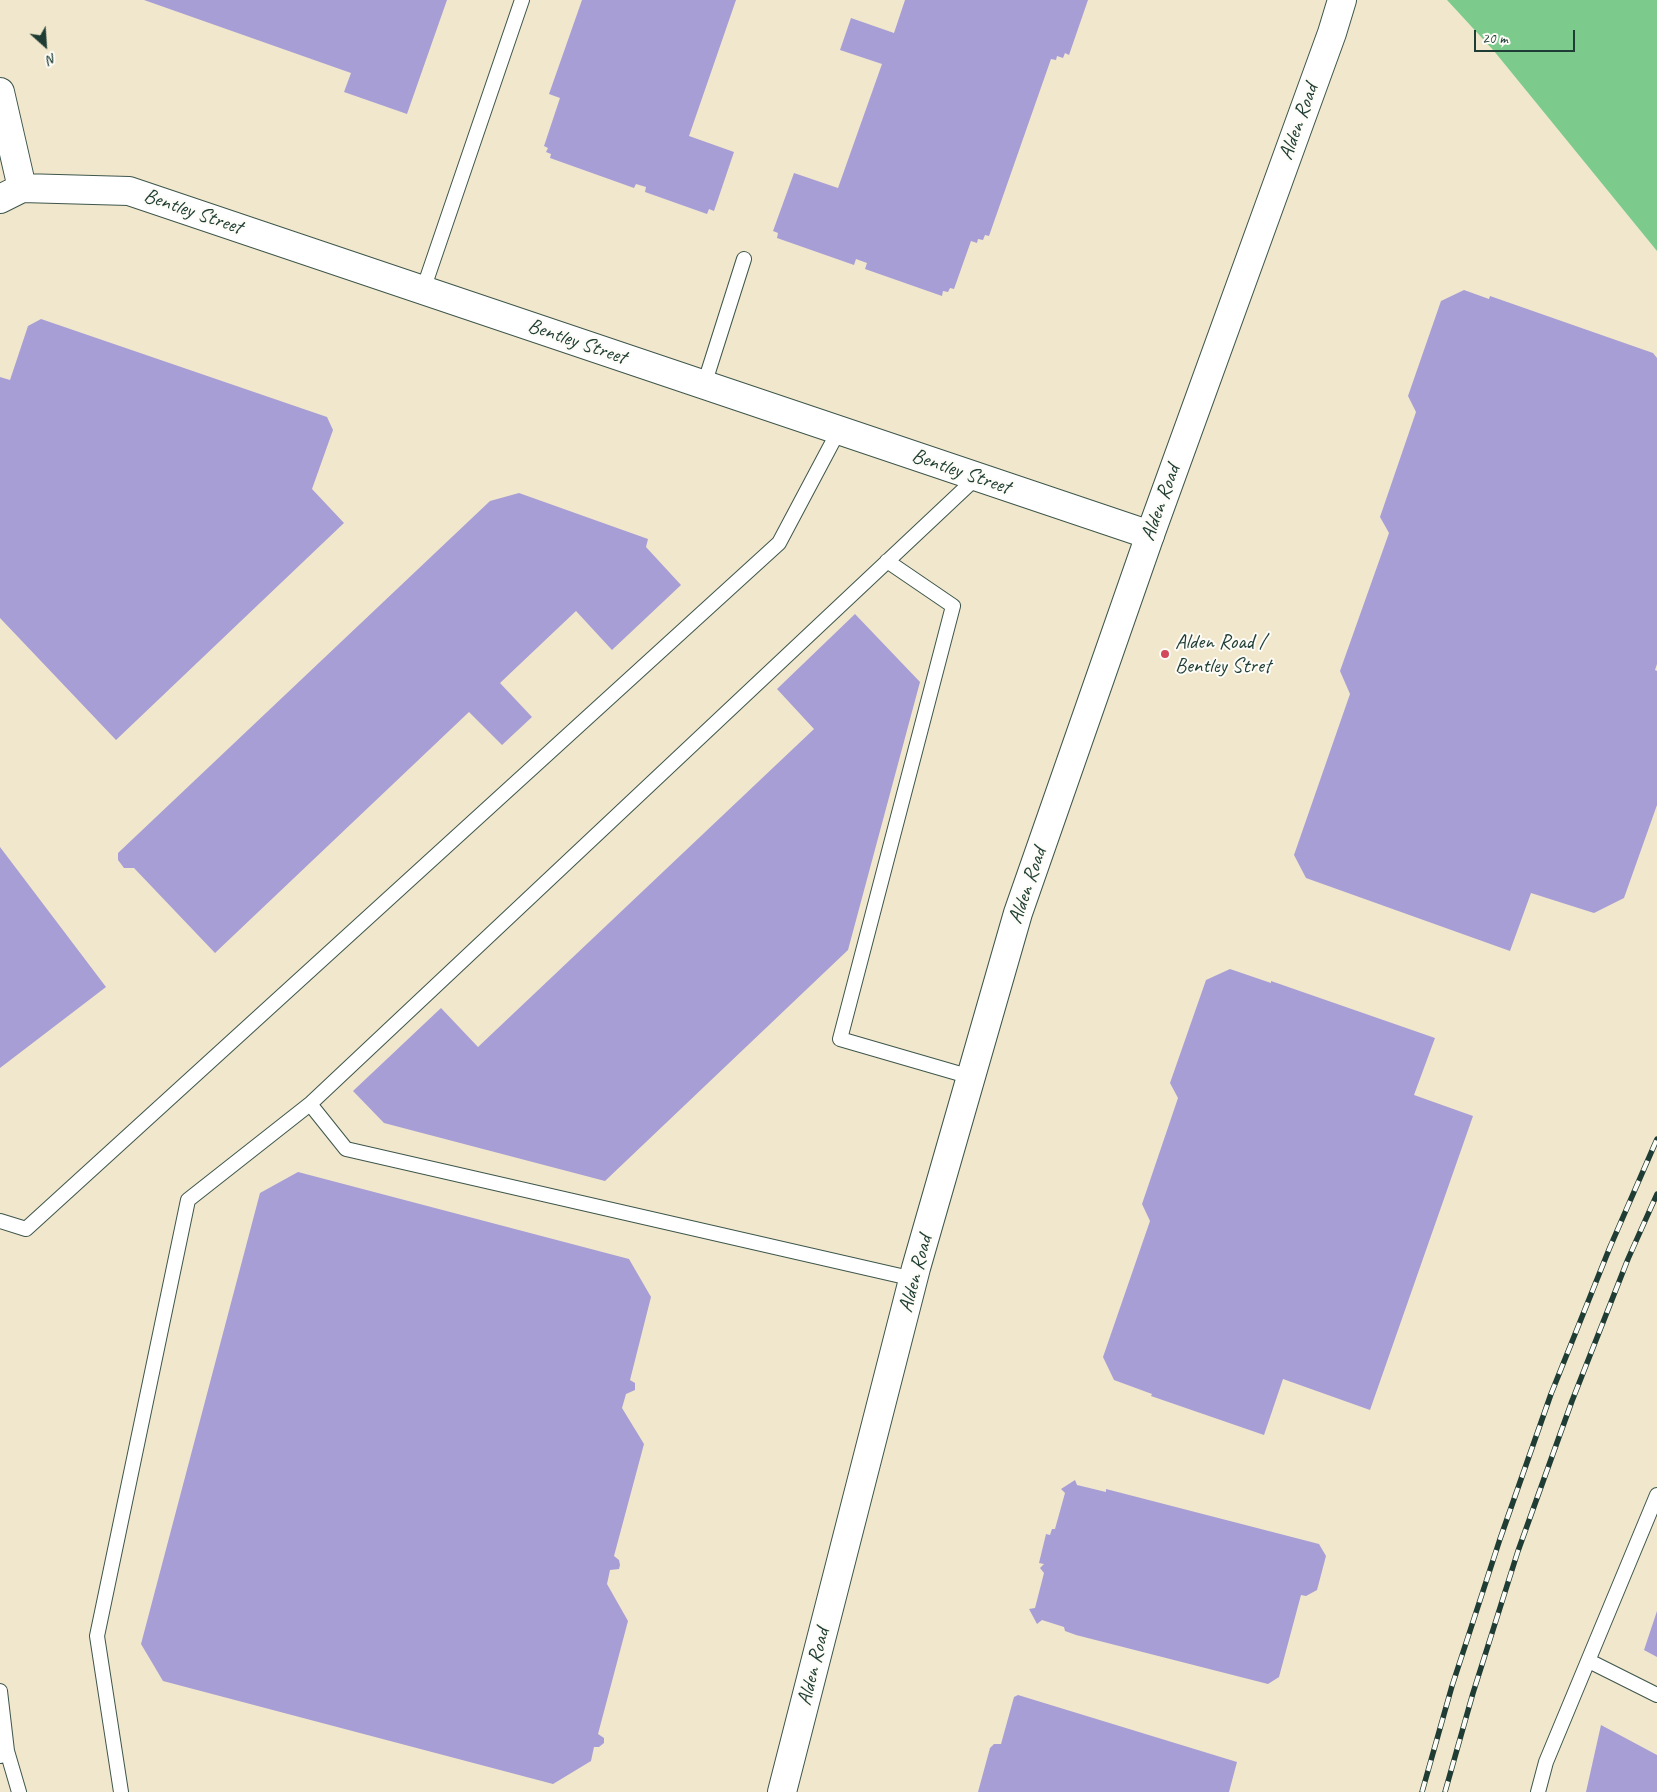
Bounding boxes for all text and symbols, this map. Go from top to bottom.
north arrow [20,20,70,70]
scale bar [1477,20,1578,52]
text: 20 m [1482,29,1508,48]
text: N [44,49,59,68]
street label: Alden Road [1274,81,1324,163]
street label: Bentley Street [140,183,246,241]
street label: Bentley Street [524,313,630,371]
street label: Bentley Street [908,443,1014,501]
street label: Alden Road [1136,462,1186,544]
place label: Alden Road / Bentley Stret [1175,629,1271,679]
marker: Alden Road / Bentley Stret [1159,648,1171,660]
street label: Alden Road [1003,845,1053,927]
street label: Alden Road [894,1233,938,1315]
street label: Alden Road [792,1626,836,1708]

